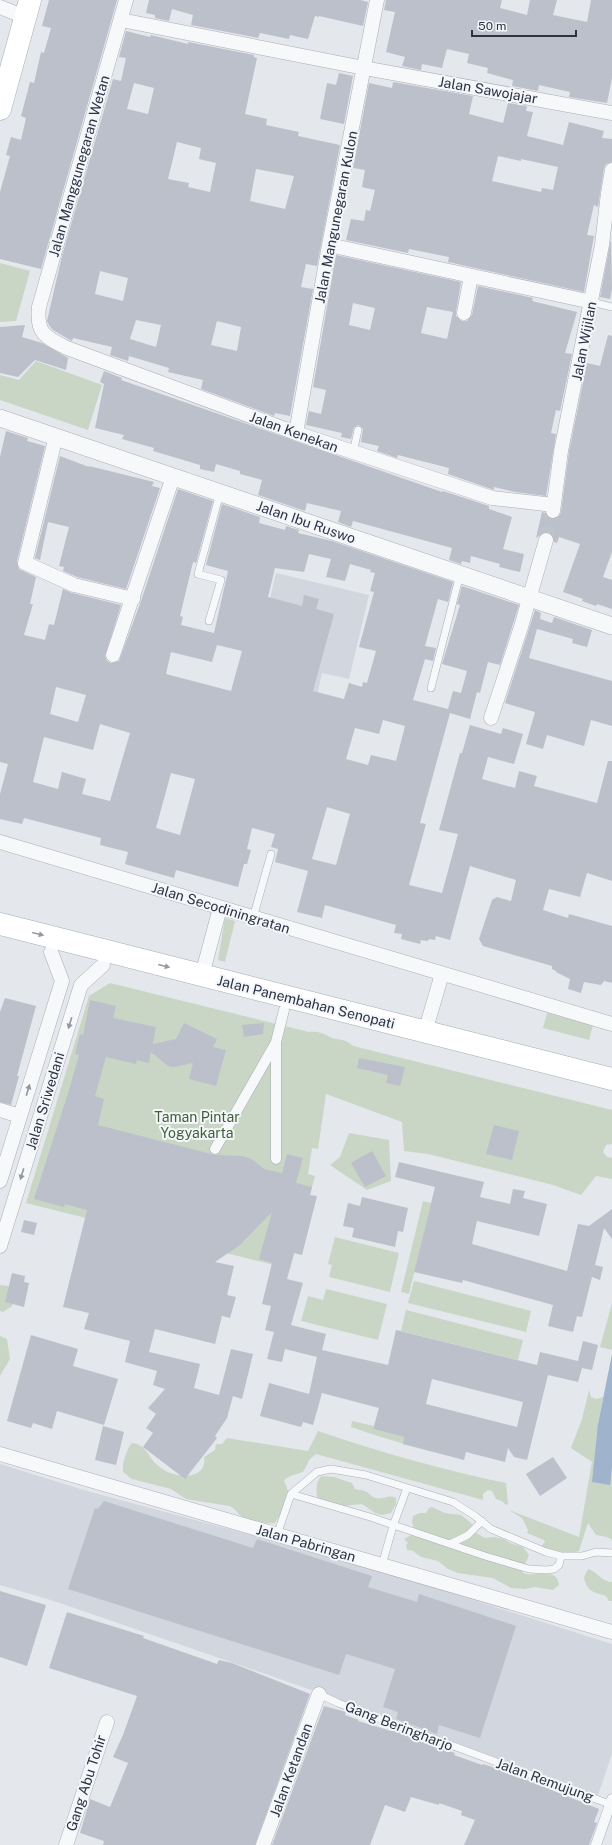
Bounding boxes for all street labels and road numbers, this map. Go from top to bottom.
street label: Jalan Manggunegaran Wetan [45,73,113,259]
street label: Jalan Sawojajar [437,73,539,107]
street label: Jalan Mangunegaran Kulon [311,129,361,305]
street label: Jalan Wijilan [568,300,600,382]
street label: Jalan Kenekan [247,409,341,455]
street label: Jalan Ibu Ruswo [254,498,358,546]
street label: Jalan Secodiningratan [150,879,292,937]
street label: Jalan Panembahan Senopati [216,972,396,1032]
street label: Jalan Sriwedani [23,1050,67,1152]
street label: Jalan Pabringan [254,1521,358,1565]
street label: Gang Beringharjo [343,1698,455,1754]
street label: Jalan Ketandan [267,1721,315,1819]
street label: Gang Abu Tohir [63,1733,109,1833]
street label: Jalan Remujung [494,1755,596,1805]

